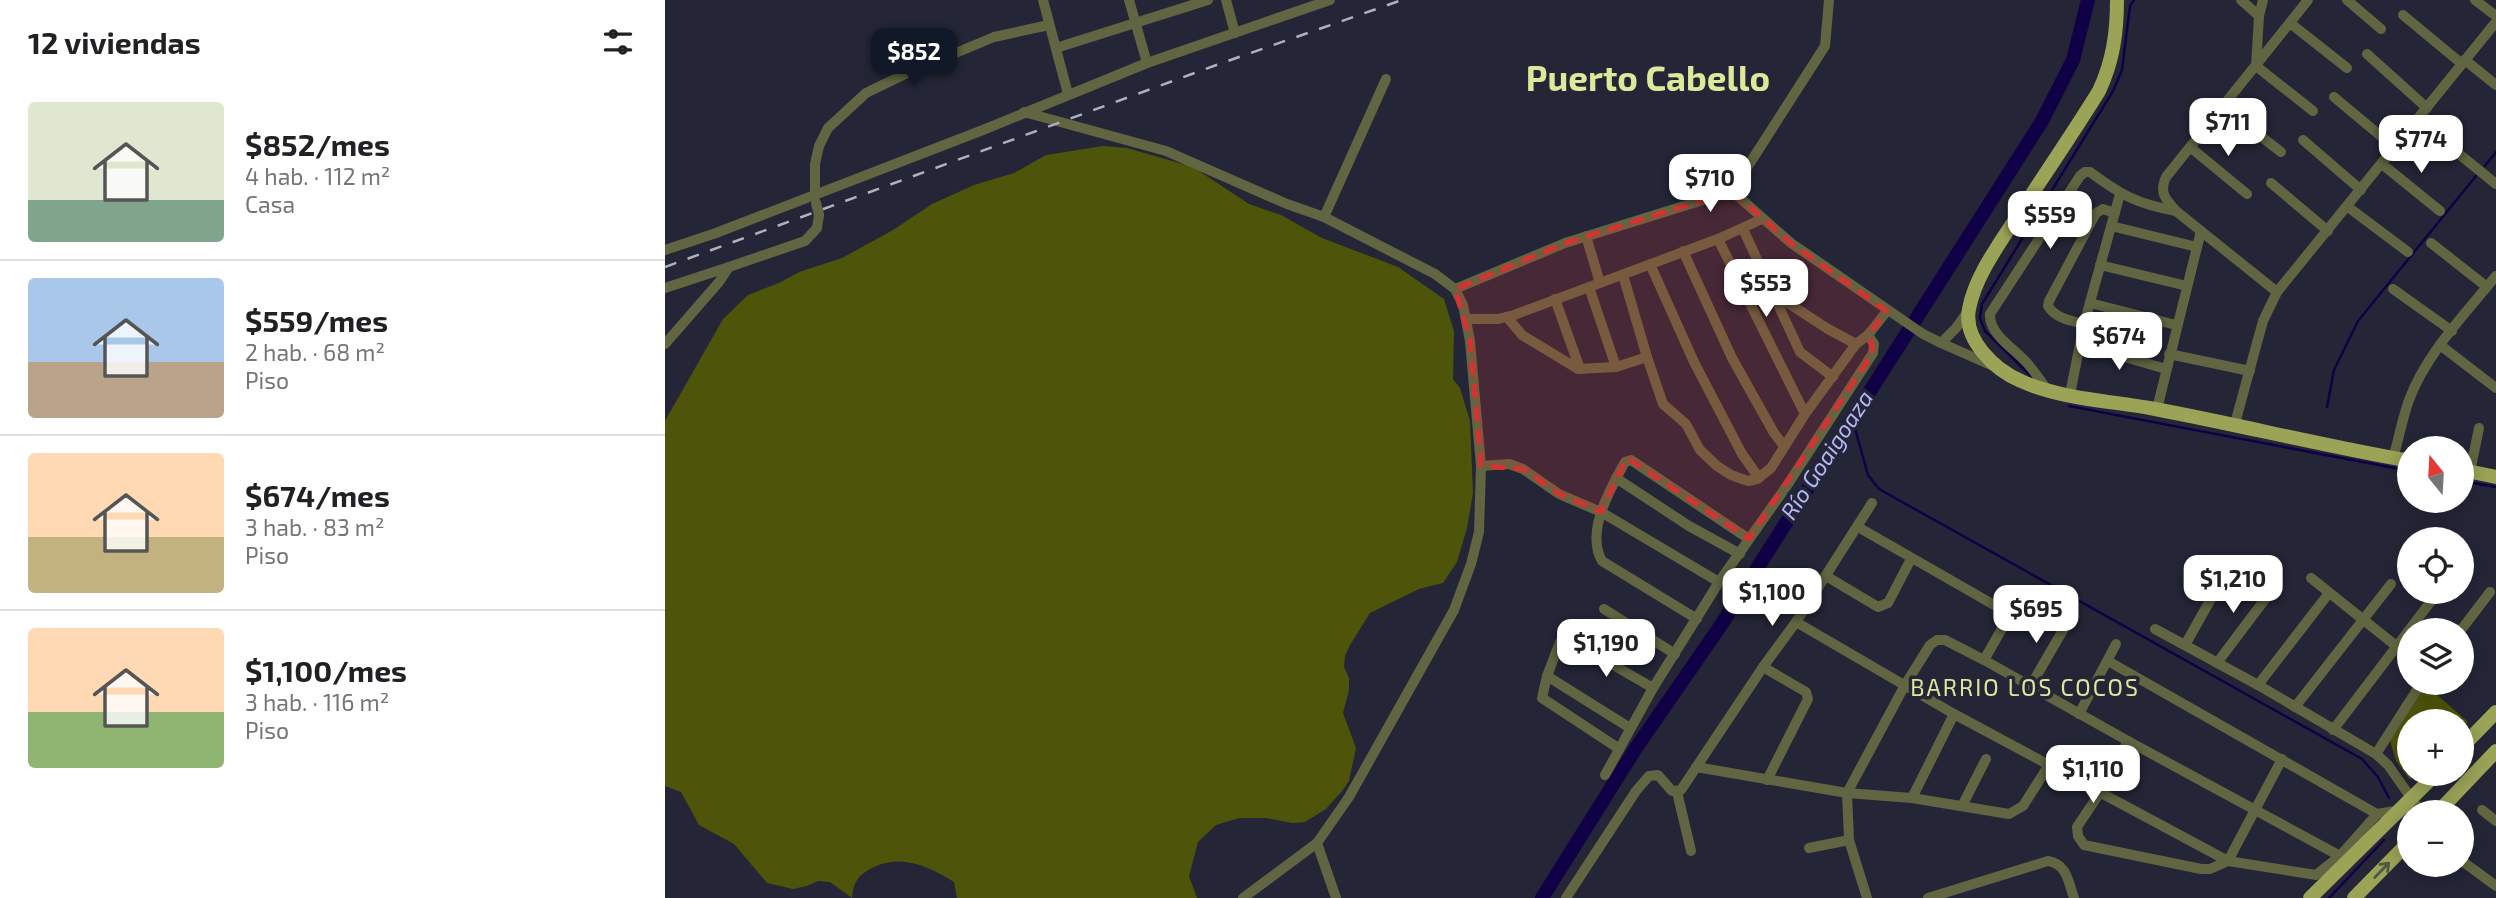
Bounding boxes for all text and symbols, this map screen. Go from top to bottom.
icon: filters [599,23,637,61]
text: 12 viviendas [28,24,201,60]
pin: $852 [873,28,955,88]
text: $852 [887,37,941,65]
district label: Puerto Cabello [1526,56,1770,98]
pin: $711 [2187,99,2269,158]
text: $711 [2205,107,2251,135]
pin: $774 [2380,116,2462,175]
text: $774 [2395,124,2447,152]
text: $852/mes [245,126,390,162]
icon: home [84,130,168,214]
pin: $710 [1669,154,1751,214]
text: 4 hab. · 112 m² [245,162,390,190]
text: $710 [1685,163,1735,191]
text: Casa [245,190,295,218]
pin: $559 [2009,191,2091,251]
text: $559 [2024,200,2076,228]
pin: $553 [1725,260,1807,319]
text: $553 [1740,268,1792,296]
text: $559/mes [245,302,388,338]
icon: home [84,306,168,390]
pin: $674 [2078,312,2160,372]
text: $674 [2092,321,2146,349]
text: 2 hab. · 68 m² [245,338,385,366]
text: Piso [245,366,289,394]
water label: Río Goaigoaza [1774,385,1878,524]
north arrow [2397,436,2475,513]
map controls [2397,436,2474,877]
text: $674/mes [245,477,390,513]
icon: home [84,481,168,565]
text: 3 hab. · 83 m² [245,513,385,541]
button: locate [2397,527,2474,604]
text: Piso [245,541,289,569]
pin: $1,210 [2176,556,2290,615]
text: $1,210 [2200,564,2266,592]
pin: $1,100 [1715,568,1829,628]
text: $1,100 [1739,577,1805,605]
pin: $695 [1995,586,2077,645]
text: $695 [2009,594,2063,622]
button: layers [2397,618,2474,695]
pin: $1,190 [1549,620,1663,679]
text: $1,190 [1573,628,1639,656]
text: $1,100/mes [245,652,407,688]
icon: home [84,656,168,740]
district label: BARRIO LOS COCOS [1910,673,2140,701]
text: 3 hab. · 116 m² [245,688,389,716]
button: + [2397,709,2474,786]
text: Piso [245,716,289,744]
pin: $1,110 [2036,746,2150,805]
text: $1,110 [2062,754,2124,782]
button: − [2397,800,2474,877]
one-way arrow [2373,861,2390,878]

